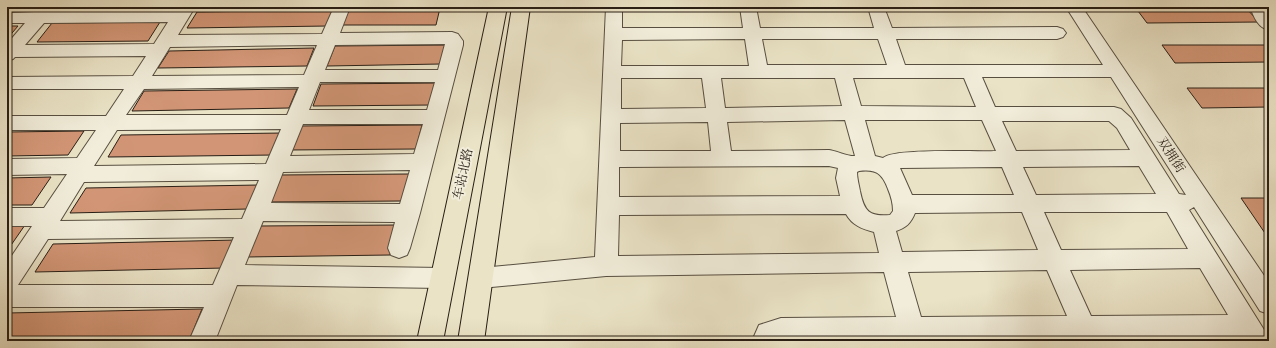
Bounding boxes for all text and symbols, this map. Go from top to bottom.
street label: 双拥街 [1154,134,1188,176]
street label: 车站北路 [450,147,476,201]

